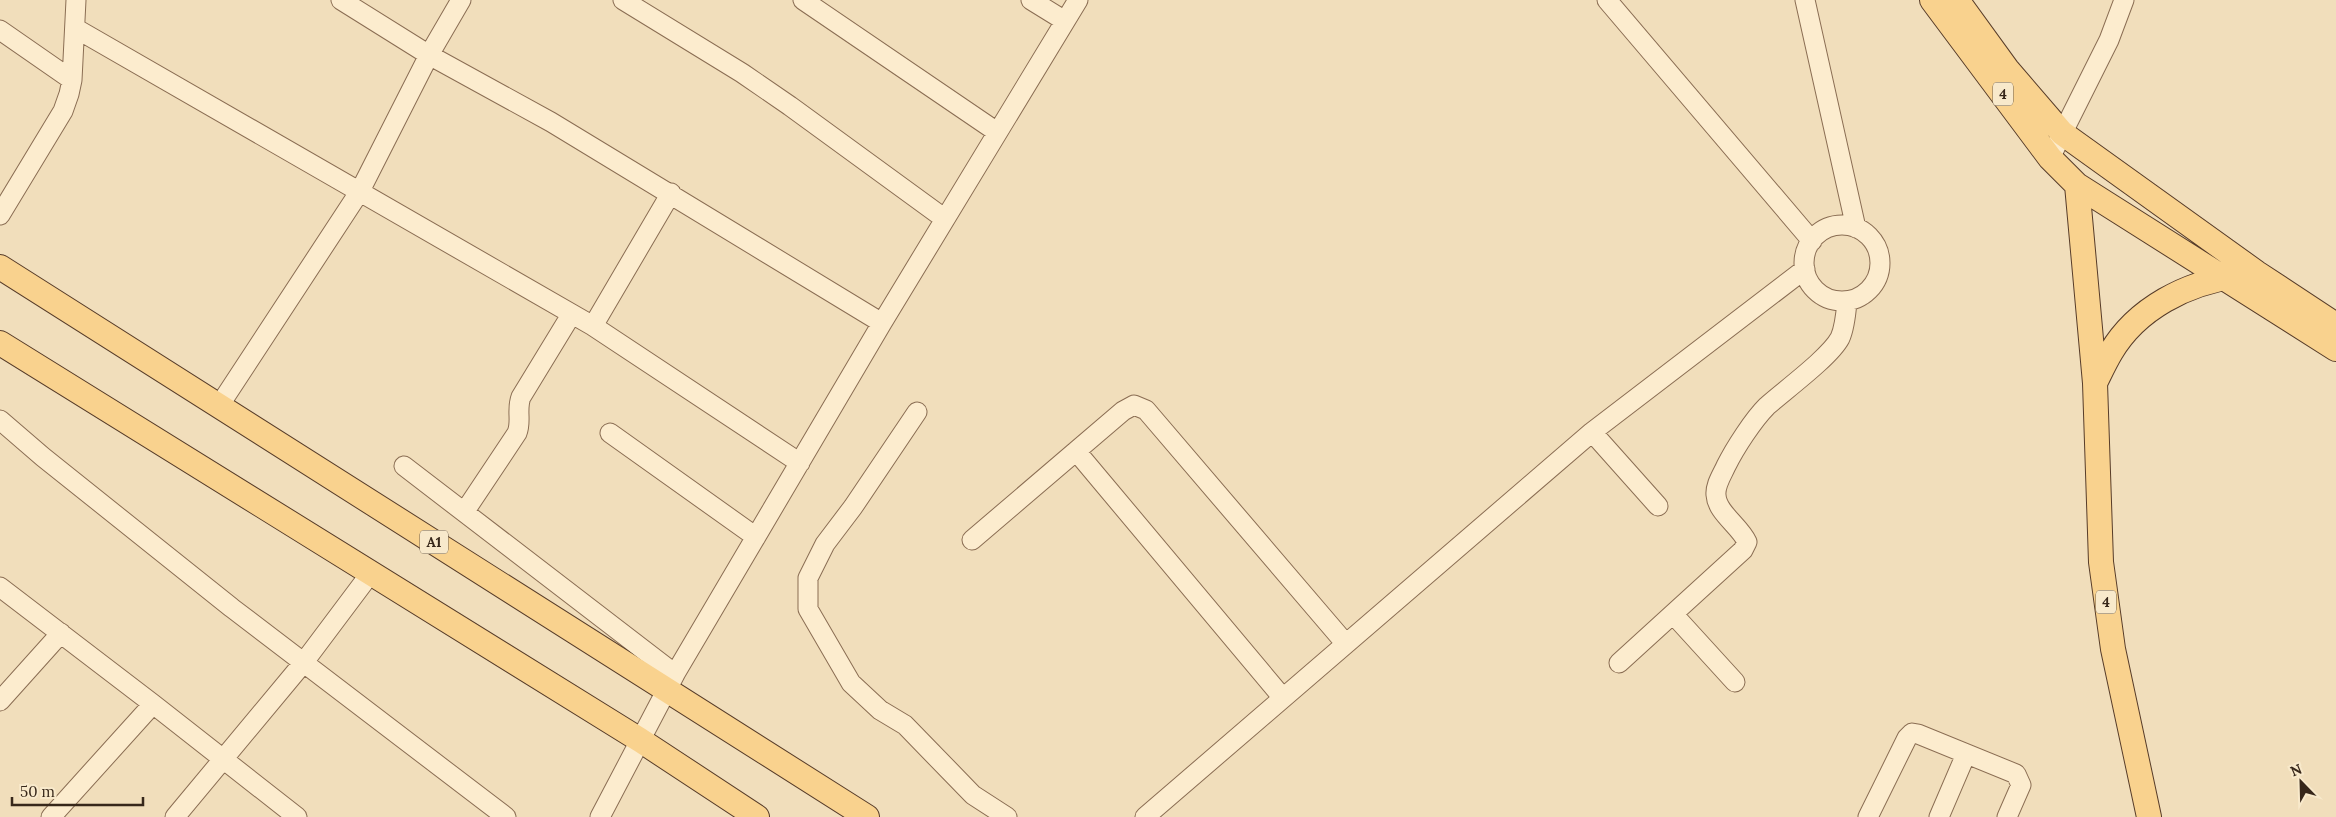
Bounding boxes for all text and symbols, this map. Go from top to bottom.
road number: 4 [1993,82,2013,106]
road number: A1 [420,530,448,554]
road number: 4 [2096,590,2116,614]
north arrow [2276,757,2326,807]
text: N [2287,760,2305,780]
scale bar [12,774,144,806]
text: 50 m [20,782,55,801]

